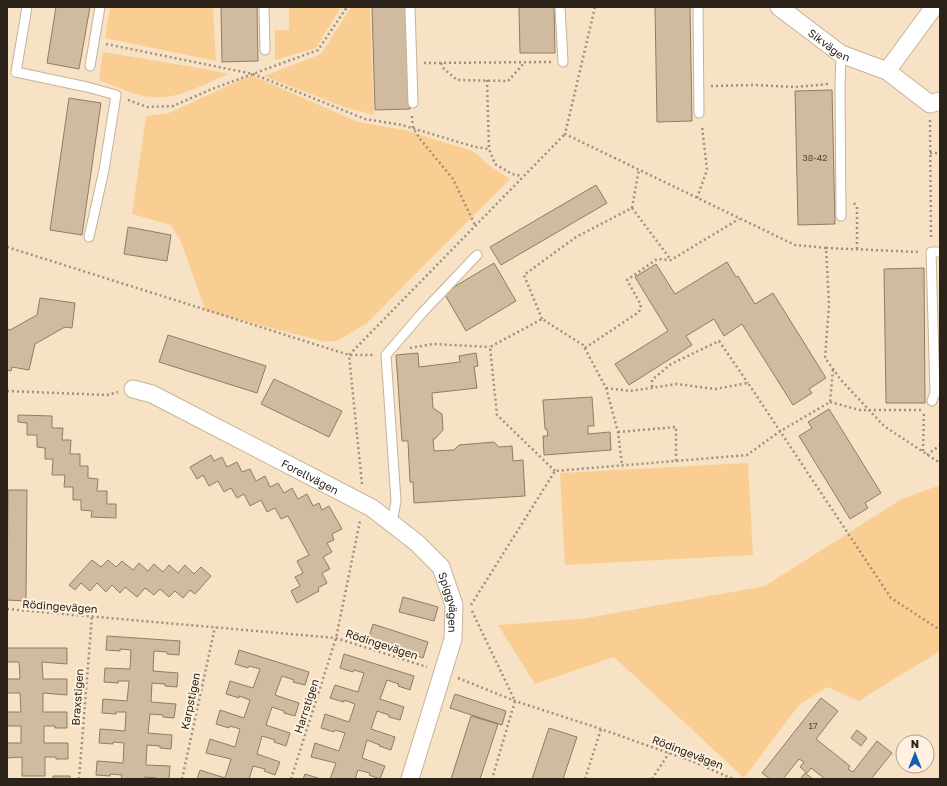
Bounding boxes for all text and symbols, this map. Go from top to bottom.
street label: Sikvägen [806,25,852,63]
house number: 38-42 [803,152,827,163]
street label: Forellvägen [280,456,341,496]
street label: Spiggvägen [437,570,461,633]
street label: Rödingevägen [22,597,98,615]
street label: Rödingevägen [344,626,420,662]
street label: Braxstigen [69,668,85,726]
street label: Karpstigen [178,671,202,731]
street label: Harrstigen [291,677,321,735]
house number: 17 [808,720,818,731]
street label: Rödingevägen [650,732,726,772]
north arrow [895,734,935,774]
text: N [911,737,919,750]

